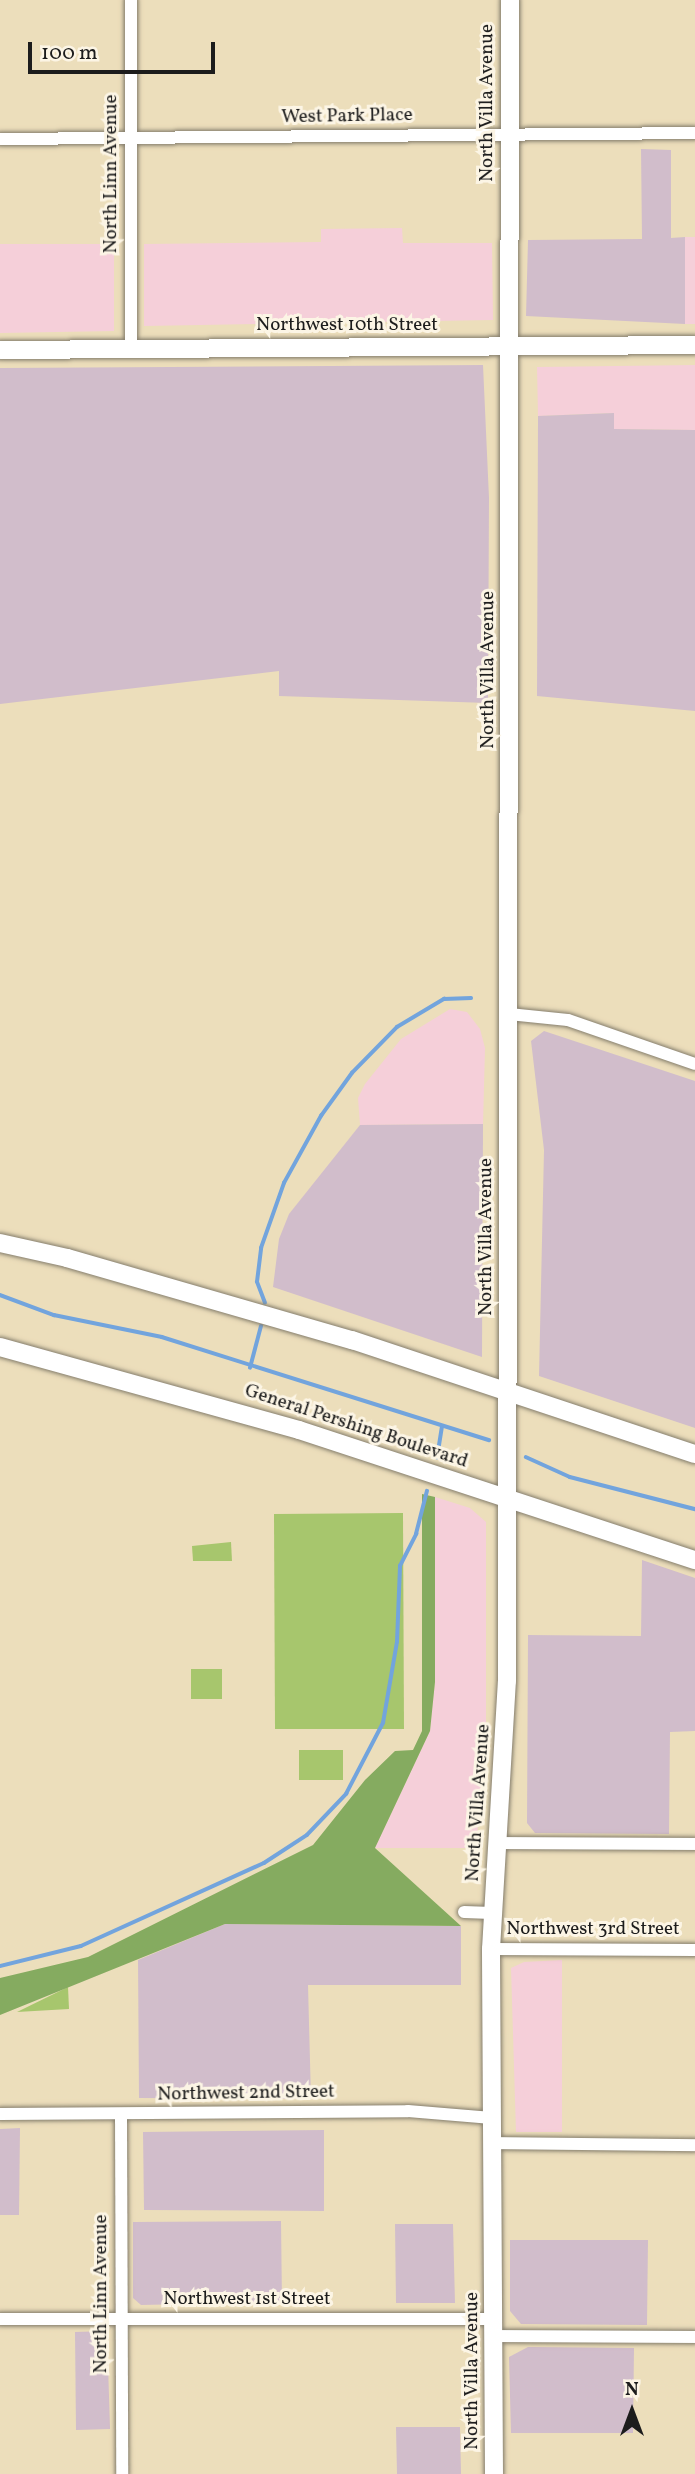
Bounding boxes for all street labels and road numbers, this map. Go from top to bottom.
street label: North Villa Avenue [477,24,499,182]
street label: North Linn Avenue [101,95,123,253]
street label: West Park Place [281,104,413,130]
street label: Northwest 10th Street [256,315,438,337]
street label: North Villa Avenue [478,591,500,749]
street label: North Villa Avenue [476,1158,498,1316]
street label: General Pershing Boulevard [242,1380,470,1474]
street label: North Villa Avenue [462,1723,496,1883]
street label: Northwest 3rd Street [506,1919,680,1941]
street label: Northwest 2nd Street [157,2081,335,2107]
street label: North Linn Avenue [91,2215,113,2373]
street label: Northwest 1st Street [163,2289,331,2311]
street label: North Villa Avenue [462,2292,484,2450]

